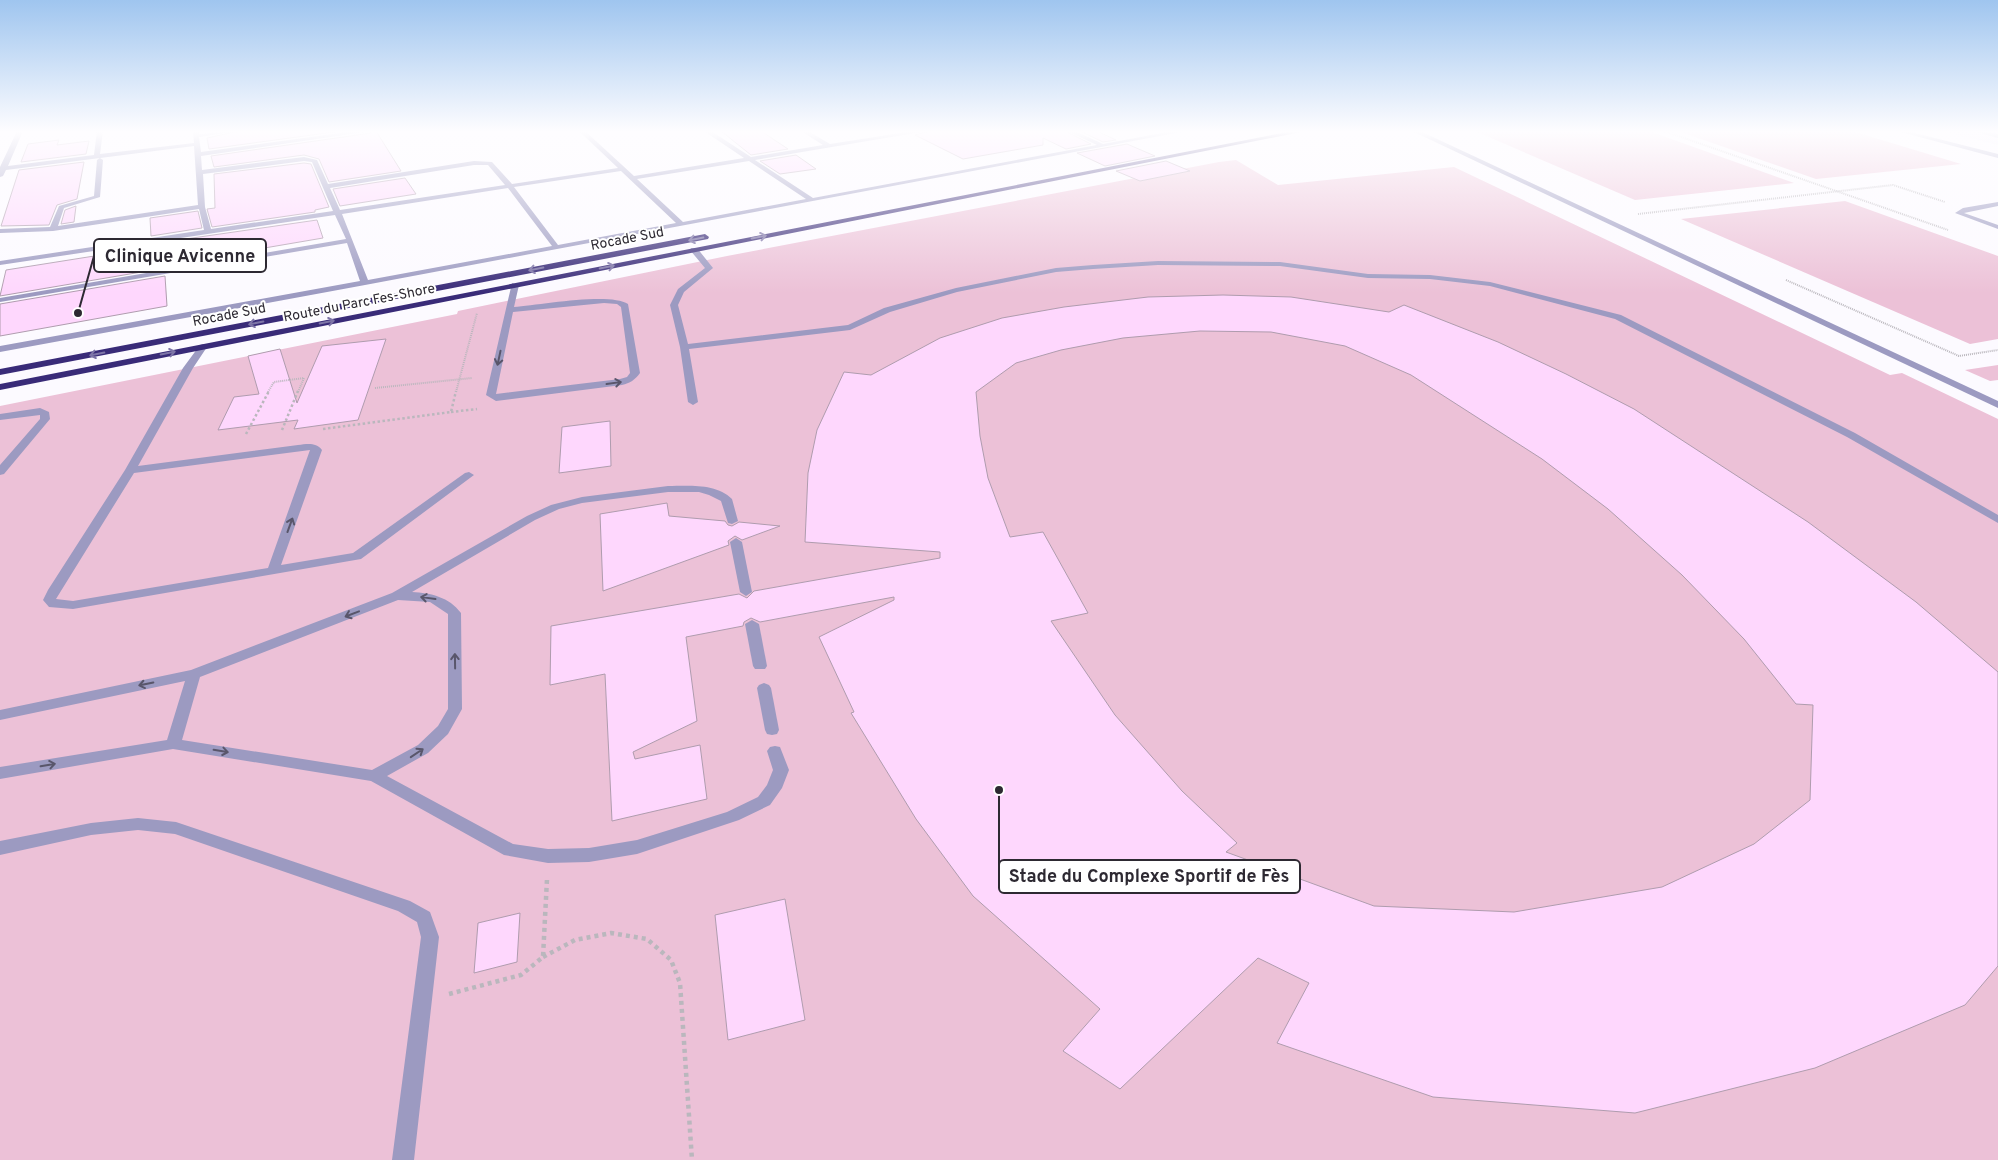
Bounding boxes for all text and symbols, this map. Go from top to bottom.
street label: Rocade Sud [589,224,665,255]
one-way arrow [751,232,767,242]
one-way arrow [688,235,704,244]
callout: Clinique Avicenne [94,239,266,272]
text: Clinique Avicenne [105,246,255,269]
one-way arrow [599,262,615,271]
one-way arrow [529,265,545,275]
street label: Route du Parc Fes-Shore [282,280,437,327]
street label: Rocade Sud [191,300,267,331]
one-way arrow [319,317,335,326]
one-way arrow [249,319,265,328]
one-way arrow [160,348,176,358]
one-way arrow [89,349,105,359]
one-way arrow [494,349,503,365]
one-way arrow [606,377,622,387]
one-way arrow [285,518,295,533]
one-way arrow [421,593,437,603]
one-way arrow [345,610,360,619]
one-way arrow [450,653,460,670]
one-way arrow [139,680,155,690]
one-way arrow [213,747,229,757]
one-way arrow [410,747,424,758]
one-way arrow [40,759,56,769]
callout: Stade du Complexe Sportif de Fès [999,860,1300,893]
text: Stade du Complexe Sportif de Fès [1009,866,1289,889]

